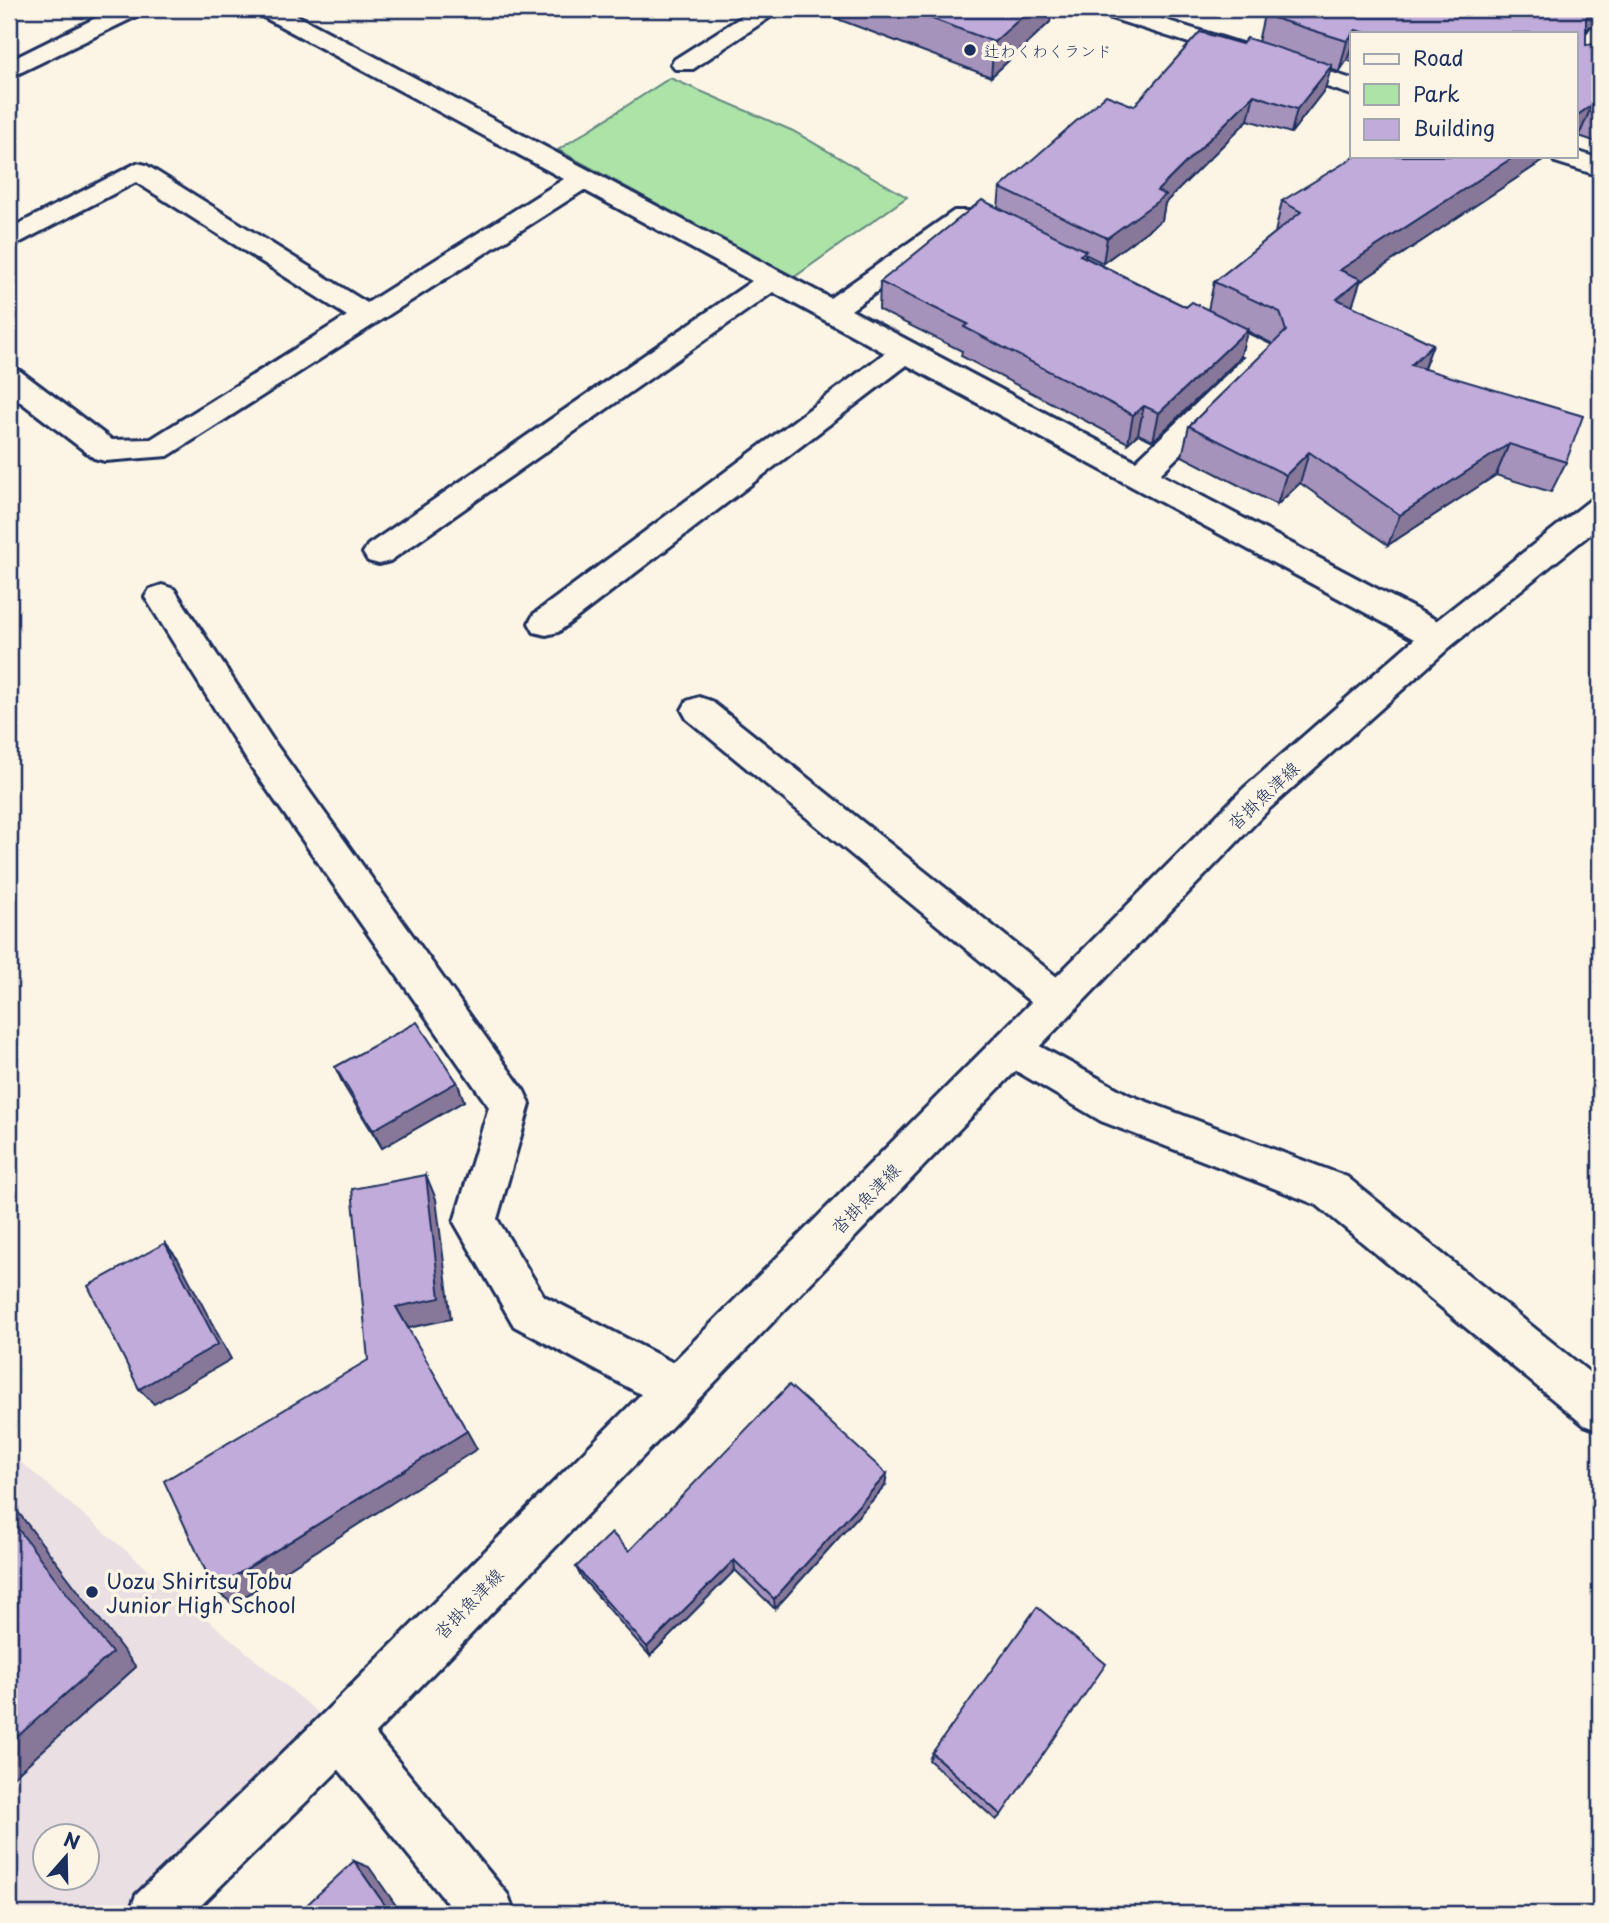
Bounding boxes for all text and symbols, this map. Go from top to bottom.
legend [1350,32,1578,158]
place label: 辻わくわくランド [984,38,1112,62]
text: Road [1413,41,1464,73]
marker: 辻わくわくランド [962,42,978,58]
text: Park [1413,77,1460,109]
text: Building [1413,111,1495,143]
street label: 沓掛魚津線 [1221,754,1305,836]
street label: 沓掛魚津線 [824,1156,906,1240]
street label: 沓掛魚津線 [427,1561,509,1645]
place label: Uozu Shiritsu Tobu Junior High School [106,1564,296,1620]
marker: Uozu Shiritsu Tobu Junior High School [84,1584,100,1600]
north arrow [32,1822,102,1892]
text: N [60,1824,84,1856]

